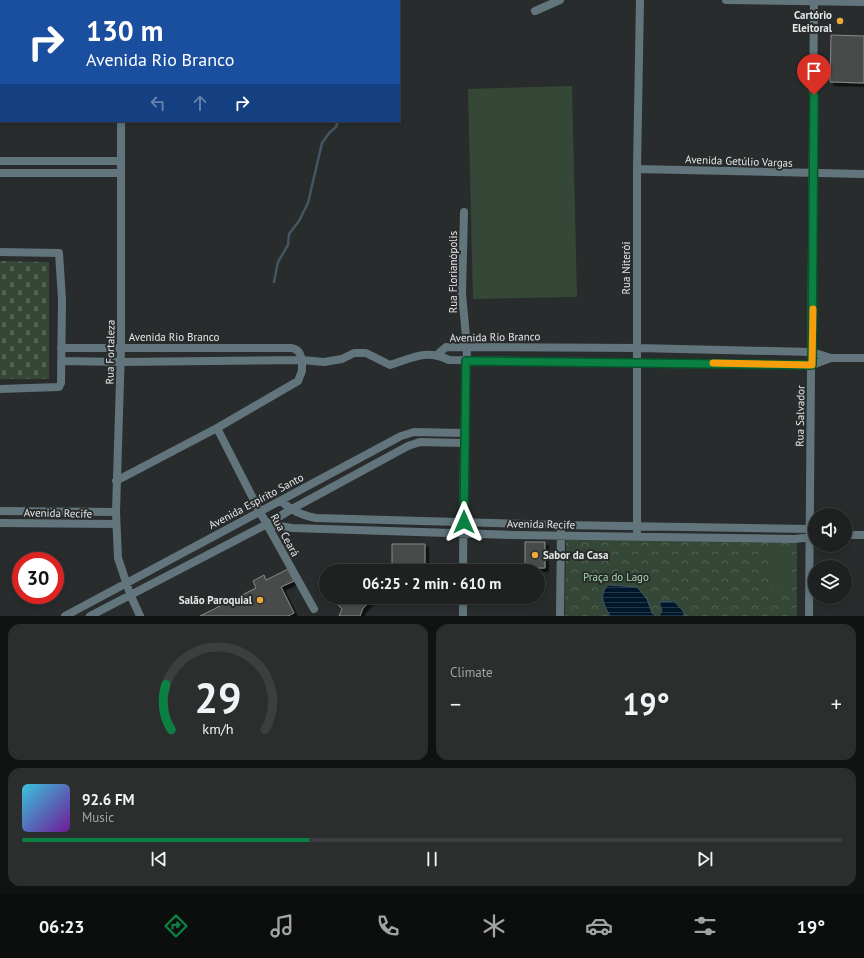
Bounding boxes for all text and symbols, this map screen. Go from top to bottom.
place label: Cartório Eleitoral [792,8,833,35]
text: 130 m [86,12,163,49]
icon: right [20,16,72,68]
marker: Cartório Eleitoral [835,16,845,26]
text: Avenida Rio Branco [86,48,234,71]
pin [797,54,831,95]
icon: arrive [803,60,825,82]
icon: left [147,92,169,114]
icon: ahead [189,92,211,114]
icon: right [231,92,253,114]
street label: Avenida Getúlio Vargas [685,152,793,170]
street label: Rua Florianópolis [446,231,460,313]
street label: Rua Niterói [619,242,633,294]
street label: Rua Fortaleza [102,320,118,384]
street label: Avenida Rio Branco [450,329,541,345]
street label: Avenida Rio Branco [129,330,219,344]
street label: Rua Salvador [792,385,808,447]
street label: Avenida Espírito Santo [206,470,306,532]
position arrow [443,501,485,543]
street label: Avenida Recife [24,505,93,521]
map controls [808,508,852,604]
button: sound [808,508,852,552]
street label: Rua Ceará [268,511,302,559]
street label: Avenida Recife [507,516,576,532]
place label: Sabor da Casa [543,548,608,562]
marker: Sabor da Casa [530,550,540,560]
speed limit sign: 30 [12,552,64,604]
button: layers [808,560,852,604]
park label: Praça do Lago [583,570,649,584]
text: 06:25 · 2 min · 610 m [363,574,501,593]
place label: Salão Paroquial [179,593,253,607]
marker: Salão Paroquial [255,595,265,605]
text: Climate [450,664,493,681]
text: 29 [194,671,242,724]
text: 19° [622,684,670,723]
text: − [450,690,461,718]
text: + [831,690,842,718]
text: km/h [202,719,234,738]
text: 92.6 FM [82,790,135,809]
text: Music [82,809,114,826]
icon: previous [148,848,170,870]
icon: pause [421,848,443,870]
icon: next [694,848,716,870]
icon: directions [162,912,190,940]
icon: music [268,912,296,940]
icon: phone [374,912,402,940]
icon: climate [480,912,508,940]
icon: car [585,912,613,940]
icon: filters [691,912,719,940]
text: 06:23 [39,915,85,938]
text: 19° [797,915,825,938]

